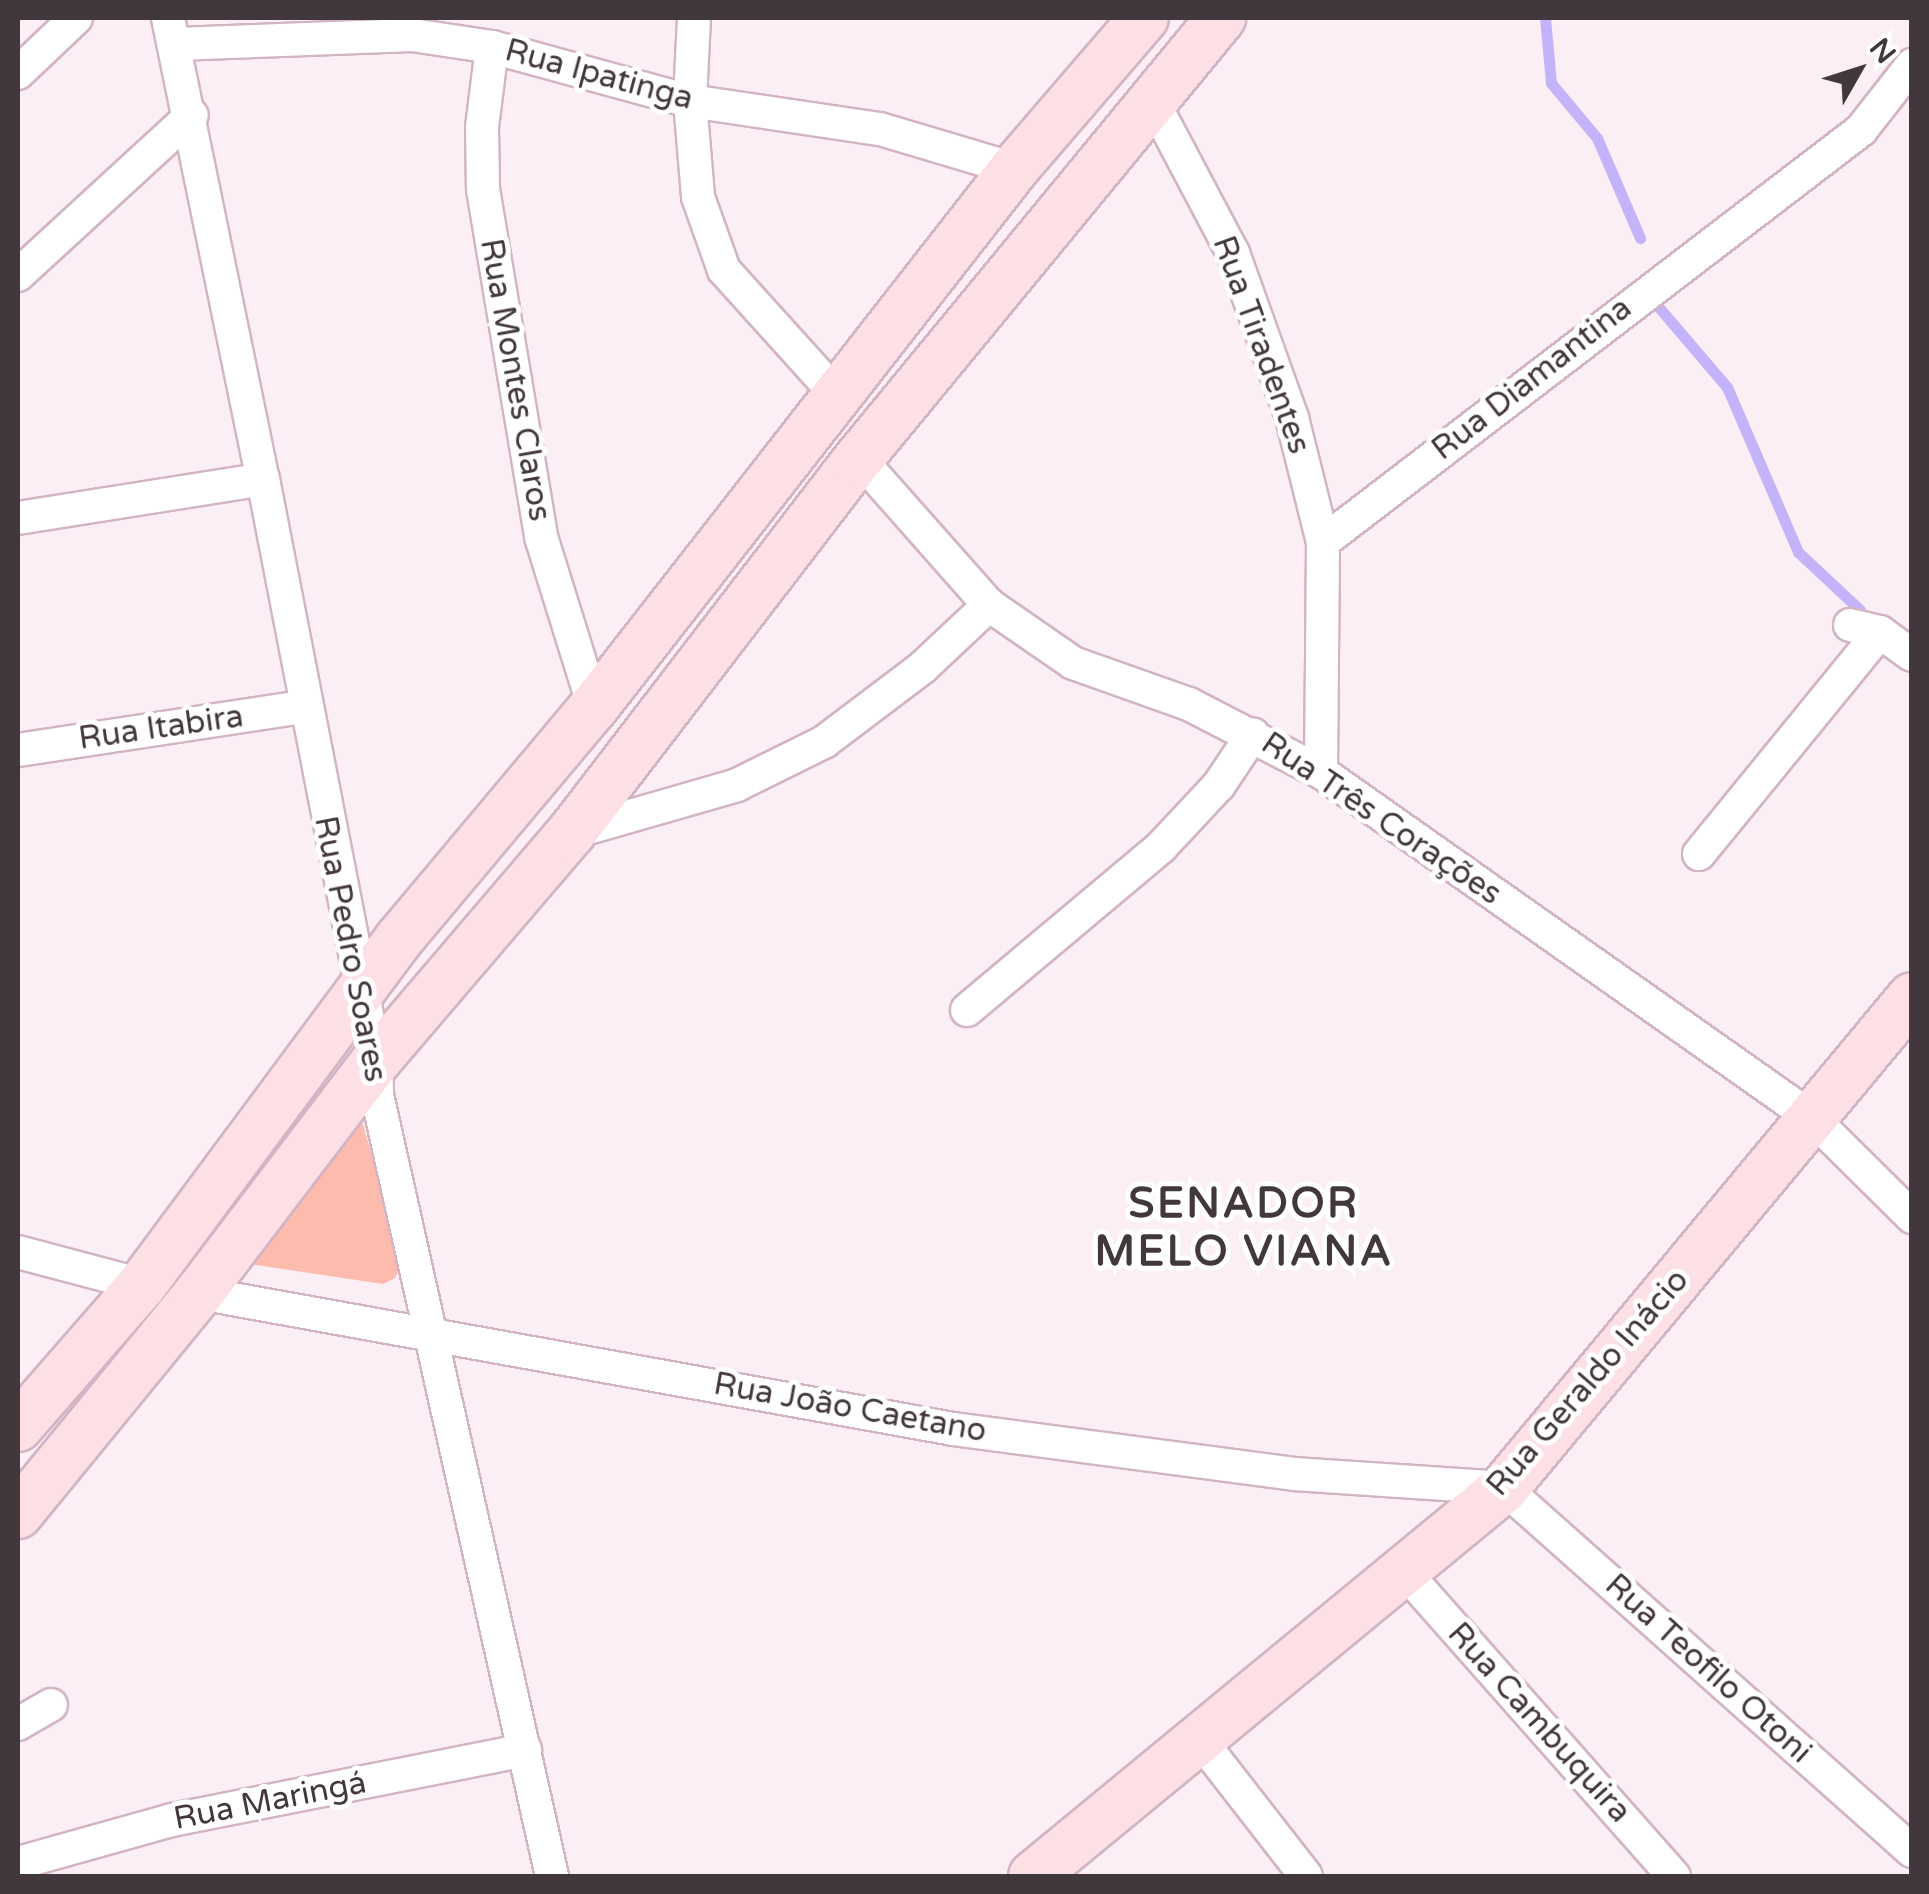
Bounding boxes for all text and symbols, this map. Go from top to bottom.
north arrow [1809,20,1909,120]
street label: Rua Ipatinga [501,31,697,119]
text: N [1862,32,1903,71]
street label: Rua Tiradentes [1204,231,1318,459]
street label: Rua Montes Claros [471,236,559,524]
street label: Rua Diamantina [1425,289,1639,469]
street label: Rua Itabira [76,697,246,759]
street label: Rua Três Corações [1254,725,1508,913]
street label: Rua Pedro Soares [305,813,395,1085]
district label: SENADOR MELO VIANA [1094,1179,1394,1278]
street label: Rua Geraldo Inácio [1479,1262,1697,1504]
street label: Rua João Caetano [711,1365,989,1451]
street label: Rua Teofilo Otoni [1597,1566,1819,1772]
street label: Rua Cambuquira [1439,1615,1639,1831]
street label: Rua Maringá [170,1764,370,1838]

